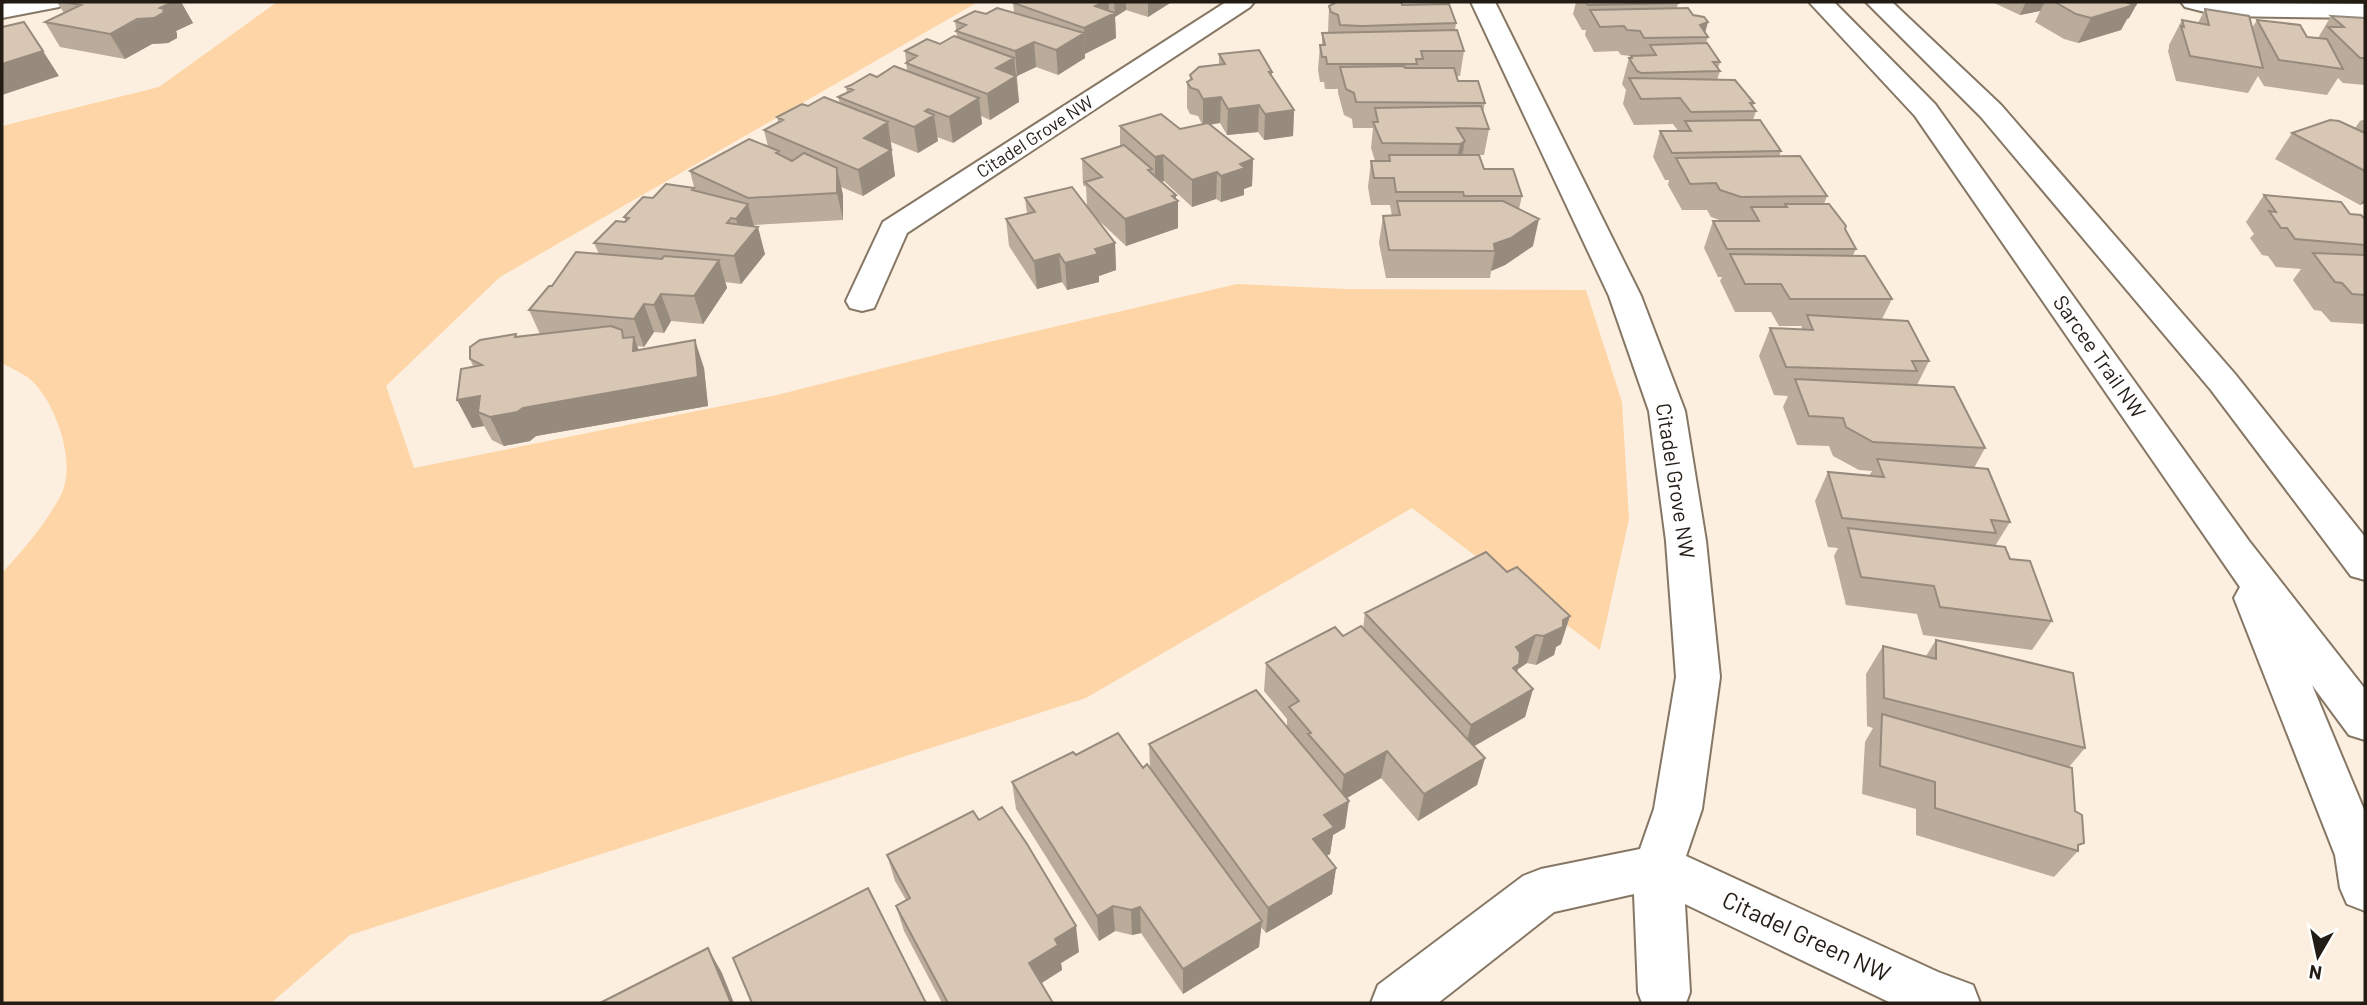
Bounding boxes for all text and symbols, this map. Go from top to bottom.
street label: Citadel Grove NW [972,90,1097,182]
street label: Sarcee Trail NW [2049,290,2152,422]
street label: Citadel Grove NW [1652,401,1701,560]
street label: Citadel Green NW [1718,884,1895,987]
north arrow [2283,921,2353,991]
text: N [2307,961,2323,986]

